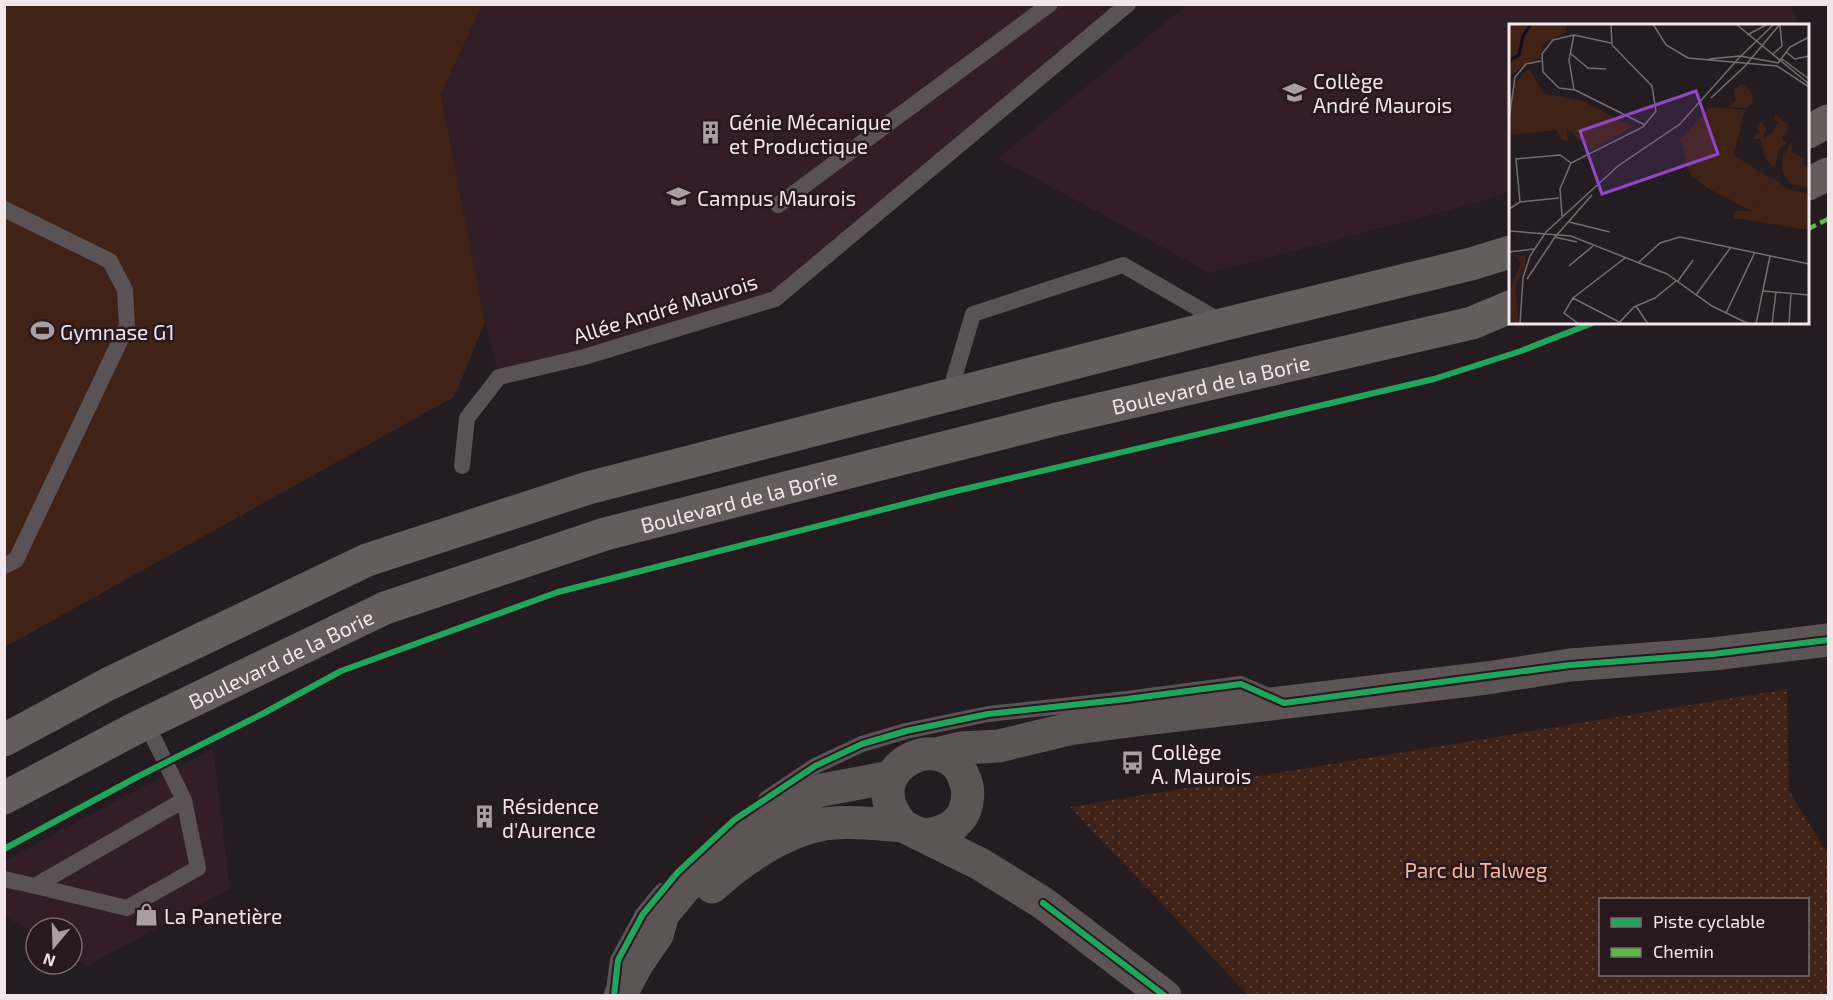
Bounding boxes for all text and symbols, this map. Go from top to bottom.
inset map [1509,24,1809,324]
place label: Collège André Maurois [1313,68,1452,117]
school or university icon: Collège André Maurois [1282,79,1308,105]
place label: Génie Mécanique et Productique [729,109,891,158]
building icon: Génie Mécanique et Productique [698,120,724,146]
school or university icon: Campus Maurois [666,184,692,210]
place label: Campus Maurois [697,185,856,210]
street label: Allée André Maurois [570,268,760,348]
sports icon: Gymnase G1 [29,318,55,344]
place label: Gymnase G1 [60,319,175,344]
street label: Boulevard de la Borie [1109,348,1312,418]
street label: Boulevard de la Borie [638,463,840,537]
street label: Boulevard de la Borie [184,603,377,713]
place label: Collège A. Maurois [1151,739,1251,788]
bus stop icon: Collège A. Maurois [1120,750,1146,776]
place label: Résidence d'Aurence [502,793,599,842]
building icon: Résidence d'Aurence [471,804,497,830]
park label: Parc du Talweg [1404,857,1548,882]
legend [1599,898,1809,976]
shop icon: La Panetière [133,902,159,928]
place label: La Panetière [164,903,282,928]
text: Piste cyclable [1653,910,1765,932]
north arrow [24,916,84,976]
text: Chemin [1653,940,1714,962]
text: N [40,950,58,972]

